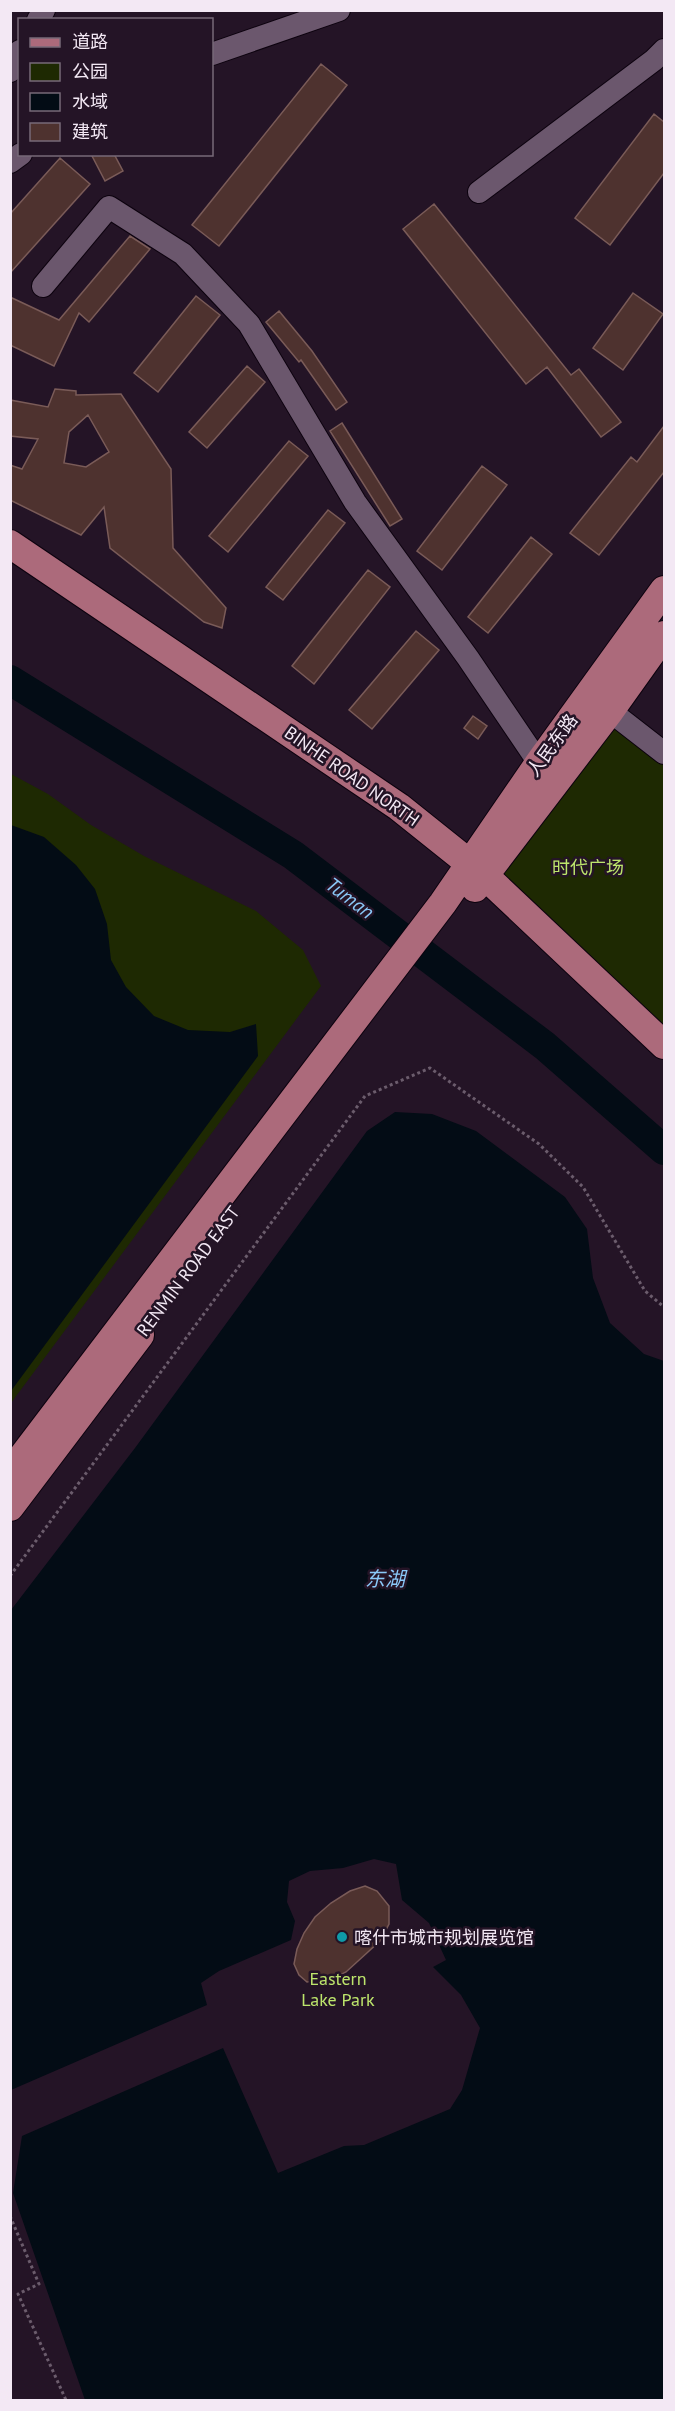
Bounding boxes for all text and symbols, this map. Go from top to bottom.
legend [18,18,213,156]
text: 道路 [72,30,108,53]
text: 公园 [72,60,108,83]
text: 水域 [72,90,108,113]
text: 建筑 [72,120,108,143]
street label: 人民东路 [522,709,582,781]
street label: BINHE ROAD NORTH [280,721,424,831]
park label: 时代广场 [552,856,624,879]
water label: Tuman [321,871,379,925]
street label: RENMIN ROAD EAST [131,1201,245,1341]
water label: 东湖 [365,1566,408,1592]
place label: 喀什市城市规划展览馆 [354,1926,534,1949]
marker: 喀什市城市规划展览馆 [335,1930,349,1944]
park label: Eastern Lake Park [301,1967,375,2011]

